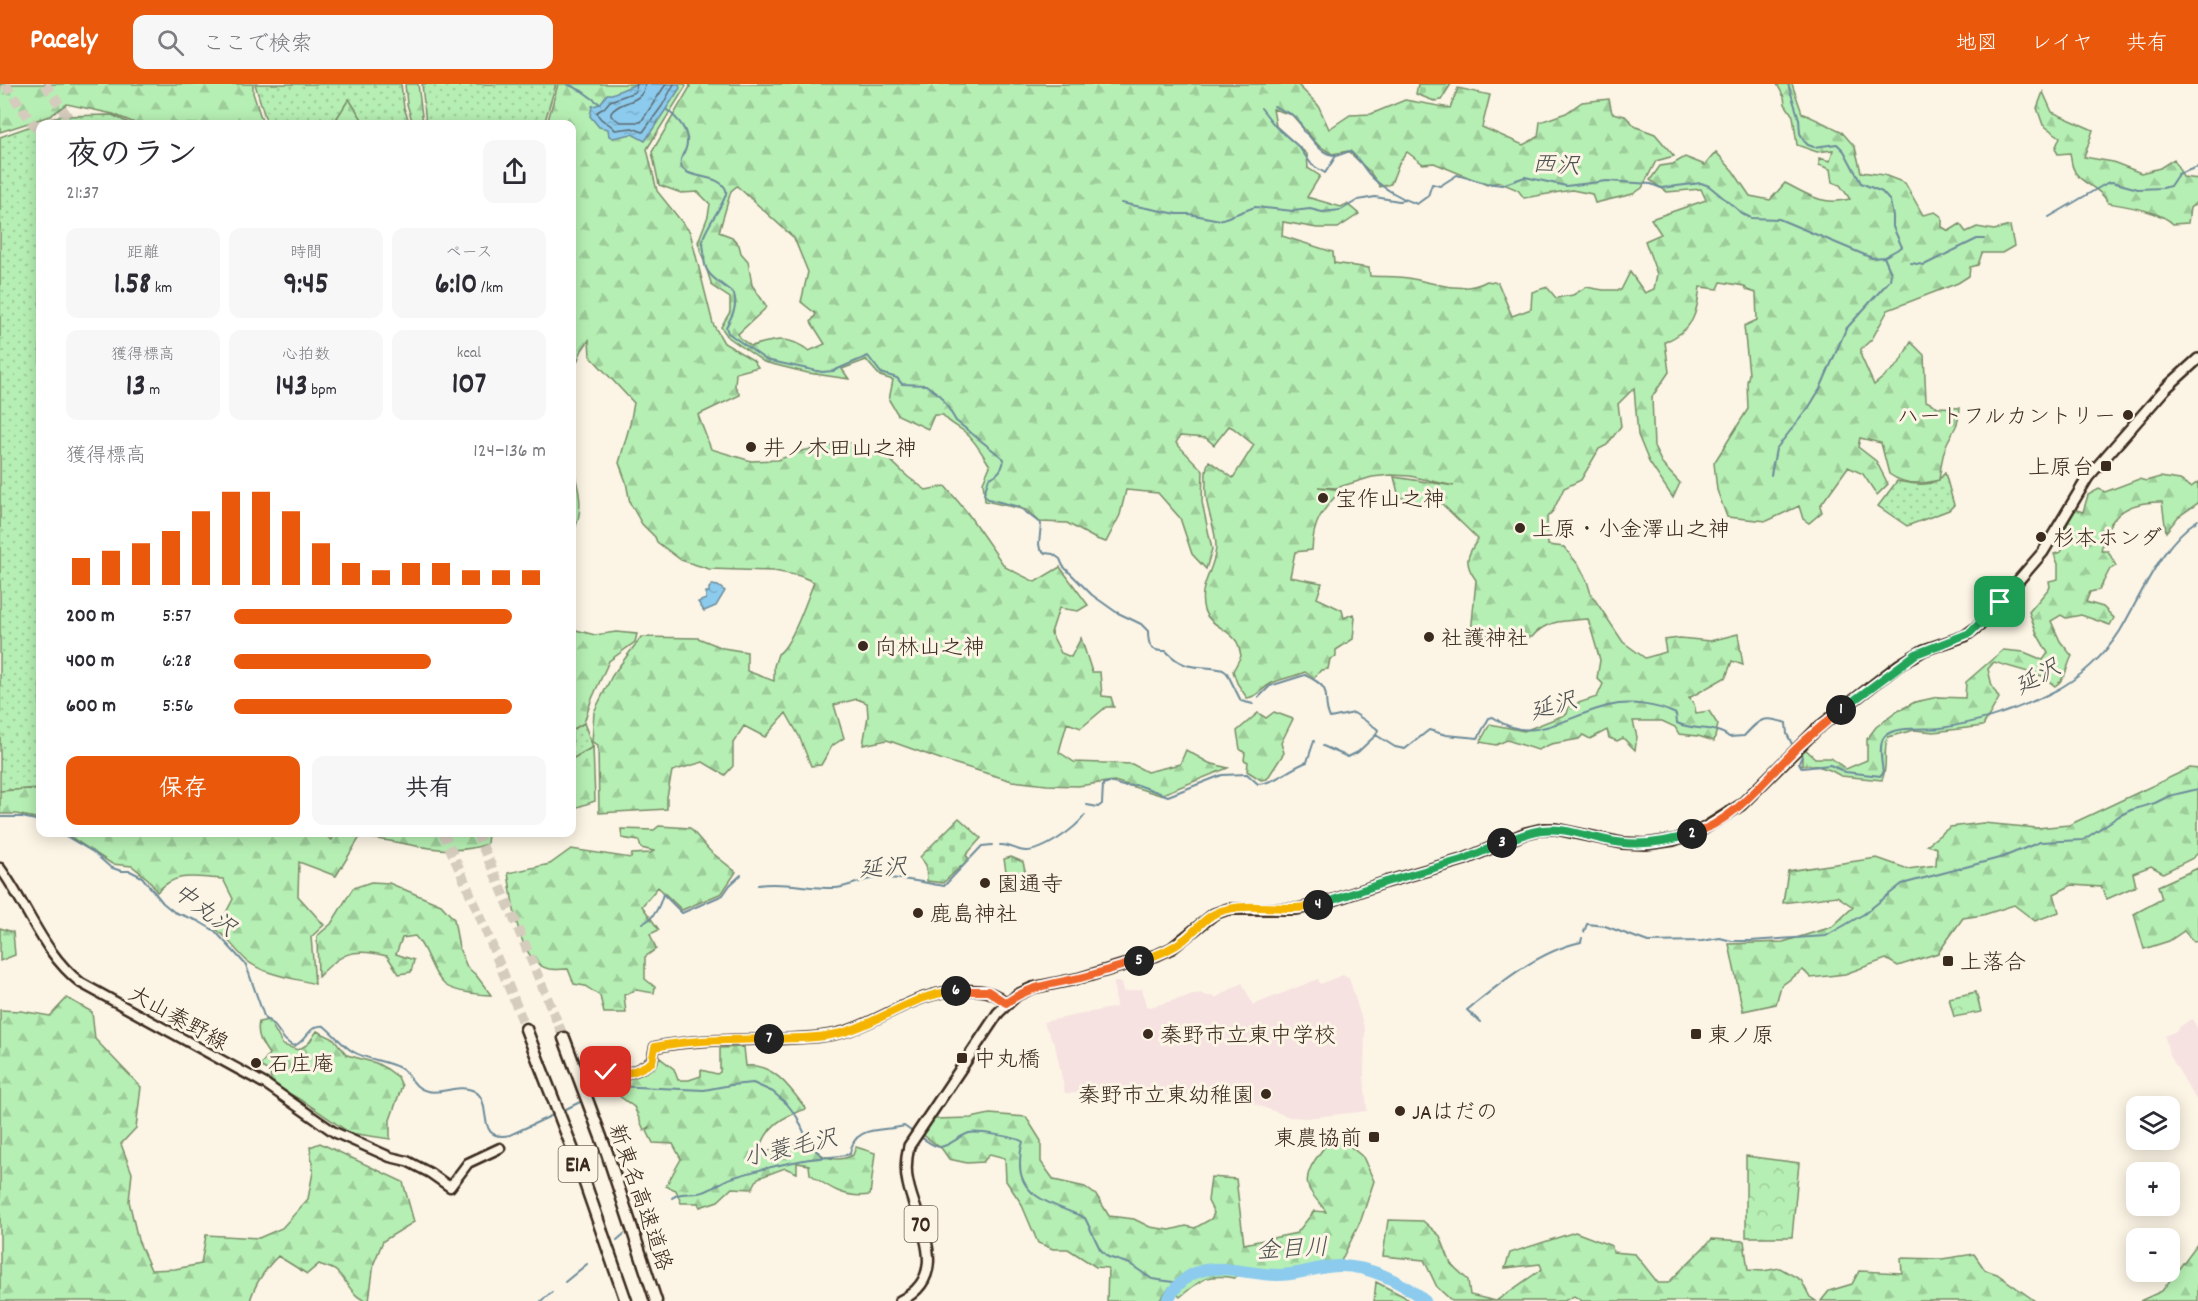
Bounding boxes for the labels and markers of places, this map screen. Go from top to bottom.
place label: ハートフルカントリー [1897,403,2116,434]
marker: ハートフルカントリー [2121,408,2135,422]
place label: 井ノ木田山之神 [763,435,917,466]
marker: 井ノ木田山之神 [744,440,758,454]
place label: 上原台 [2028,454,2094,485]
marker: 上原台 [2099,459,2113,473]
place label: 宝作山之神 [1335,486,1445,517]
marker: 宝作山之神 [1316,491,1330,505]
place label: 上原・小金澤山之神 [1532,516,1730,547]
marker: 上原・小金澤山之神 [1513,521,1527,535]
place label: 杉本ホンダ [2053,525,2162,556]
marker: 杉本ホンダ [2034,530,2048,544]
pin [1974,576,2025,627]
place label: 社護神社 [1441,625,1529,656]
marker: 社護神社 [1422,630,1436,644]
place label: 向林山之神 [875,634,985,665]
marker: 向林山之神 [856,639,870,653]
pin: 1 [1826,695,1856,725]
pin: 2 [1677,819,1707,849]
pin: 3 [1487,828,1517,858]
place label: 園通寺 [997,871,1063,902]
marker: 園通寺 [978,876,992,890]
pin: 4 [1303,890,1333,920]
place label: 鹿島神社 [930,901,1018,932]
marker: 鹿島神社 [911,906,925,920]
pin: 5 [1124,946,1154,976]
place label: 上落合 [1960,949,2026,980]
marker: 上落合 [1941,954,1955,968]
pin: 6 [941,976,971,1006]
place label: 秦野市立東中学校 [1160,1022,1336,1053]
place label: 東ノ原 [1708,1022,1774,1053]
pin: 7 [754,1024,784,1054]
marker: 秦野市立東中学校 [1141,1027,1155,1041]
marker: 東ノ原 [1689,1027,1703,1041]
pin [580,1046,631,1097]
place label: 中丸橋 [974,1046,1040,1077]
place label: 石庄庵 [268,1051,334,1082]
marker: 中丸橋 [955,1051,969,1065]
marker: 石庄庵 [249,1056,263,1070]
place label: 秦野市立東幼稚園 [1078,1082,1254,1113]
marker: 秦野市立東幼稚園 [1259,1087,1273,1101]
place label: JAはだの [1412,1099,1498,1130]
marker: JAはだの [1393,1104,1407,1118]
place label: 東農協前 [1274,1125,1362,1156]
marker: 東農協前 [1367,1130,1381,1144]

